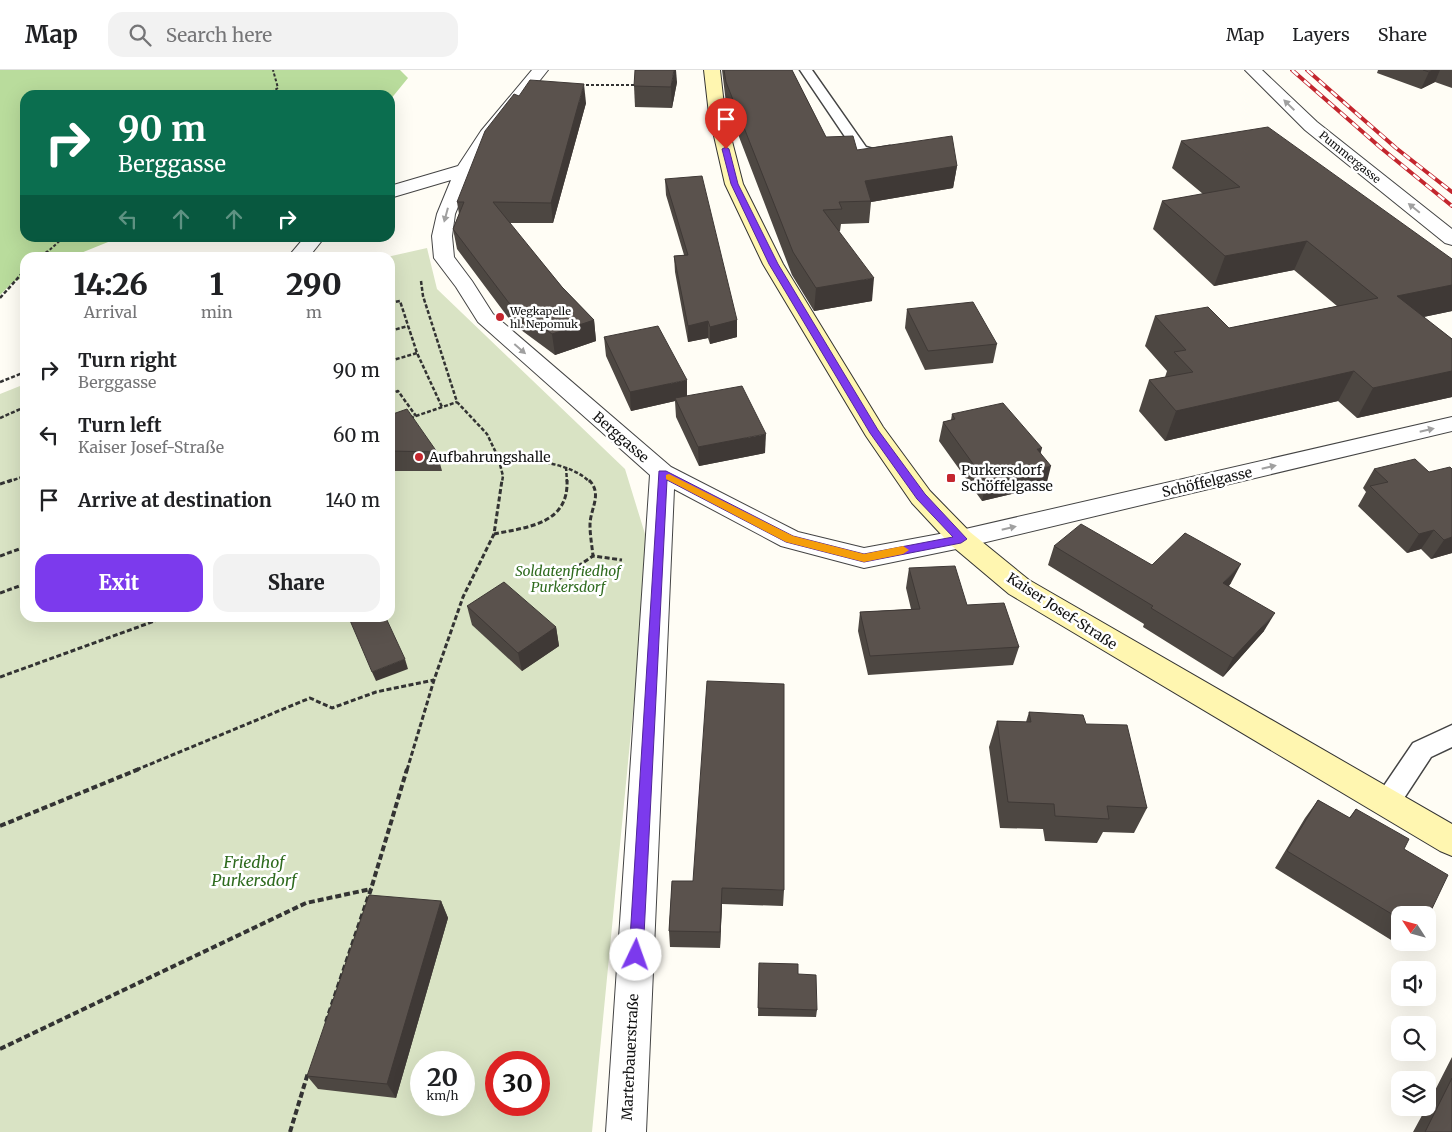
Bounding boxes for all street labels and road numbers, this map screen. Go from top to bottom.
street label: Pummergasse [1316,128,1384,186]
street label: Berggasse [589,408,653,466]
street label: Schöffelgasse [1160,463,1254,501]
street label: Kaiser Josef-Straße [1003,569,1121,653]
street label: Marterbauerstraße [618,993,642,1121]

